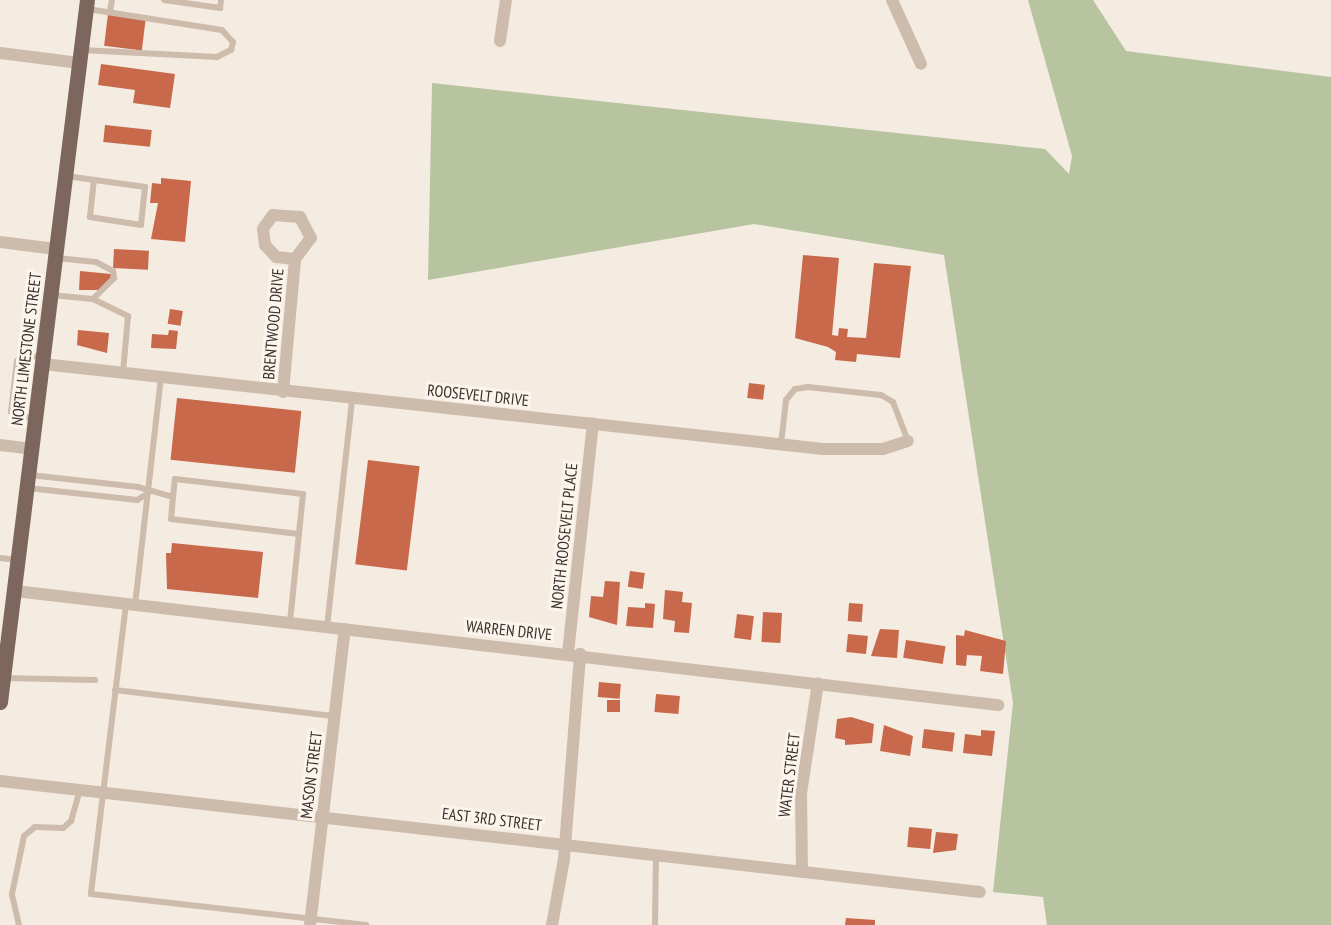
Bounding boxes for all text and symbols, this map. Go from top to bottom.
street label: BRENTWOOD DRIVE [259,268,287,380]
street label: NORTH LIMESTONE STREET [7,271,45,427]
street label: ROOSEVELT DRIVE [426,380,530,410]
street label: NORTH ROOSEVELT PLACE [547,462,581,610]
street label: WARREN DRIVE [465,616,553,644]
street label: MASON STREET [296,730,326,820]
street label: WATER STREET [774,732,804,818]
street label: EAST 3RD STREET [441,803,543,835]

